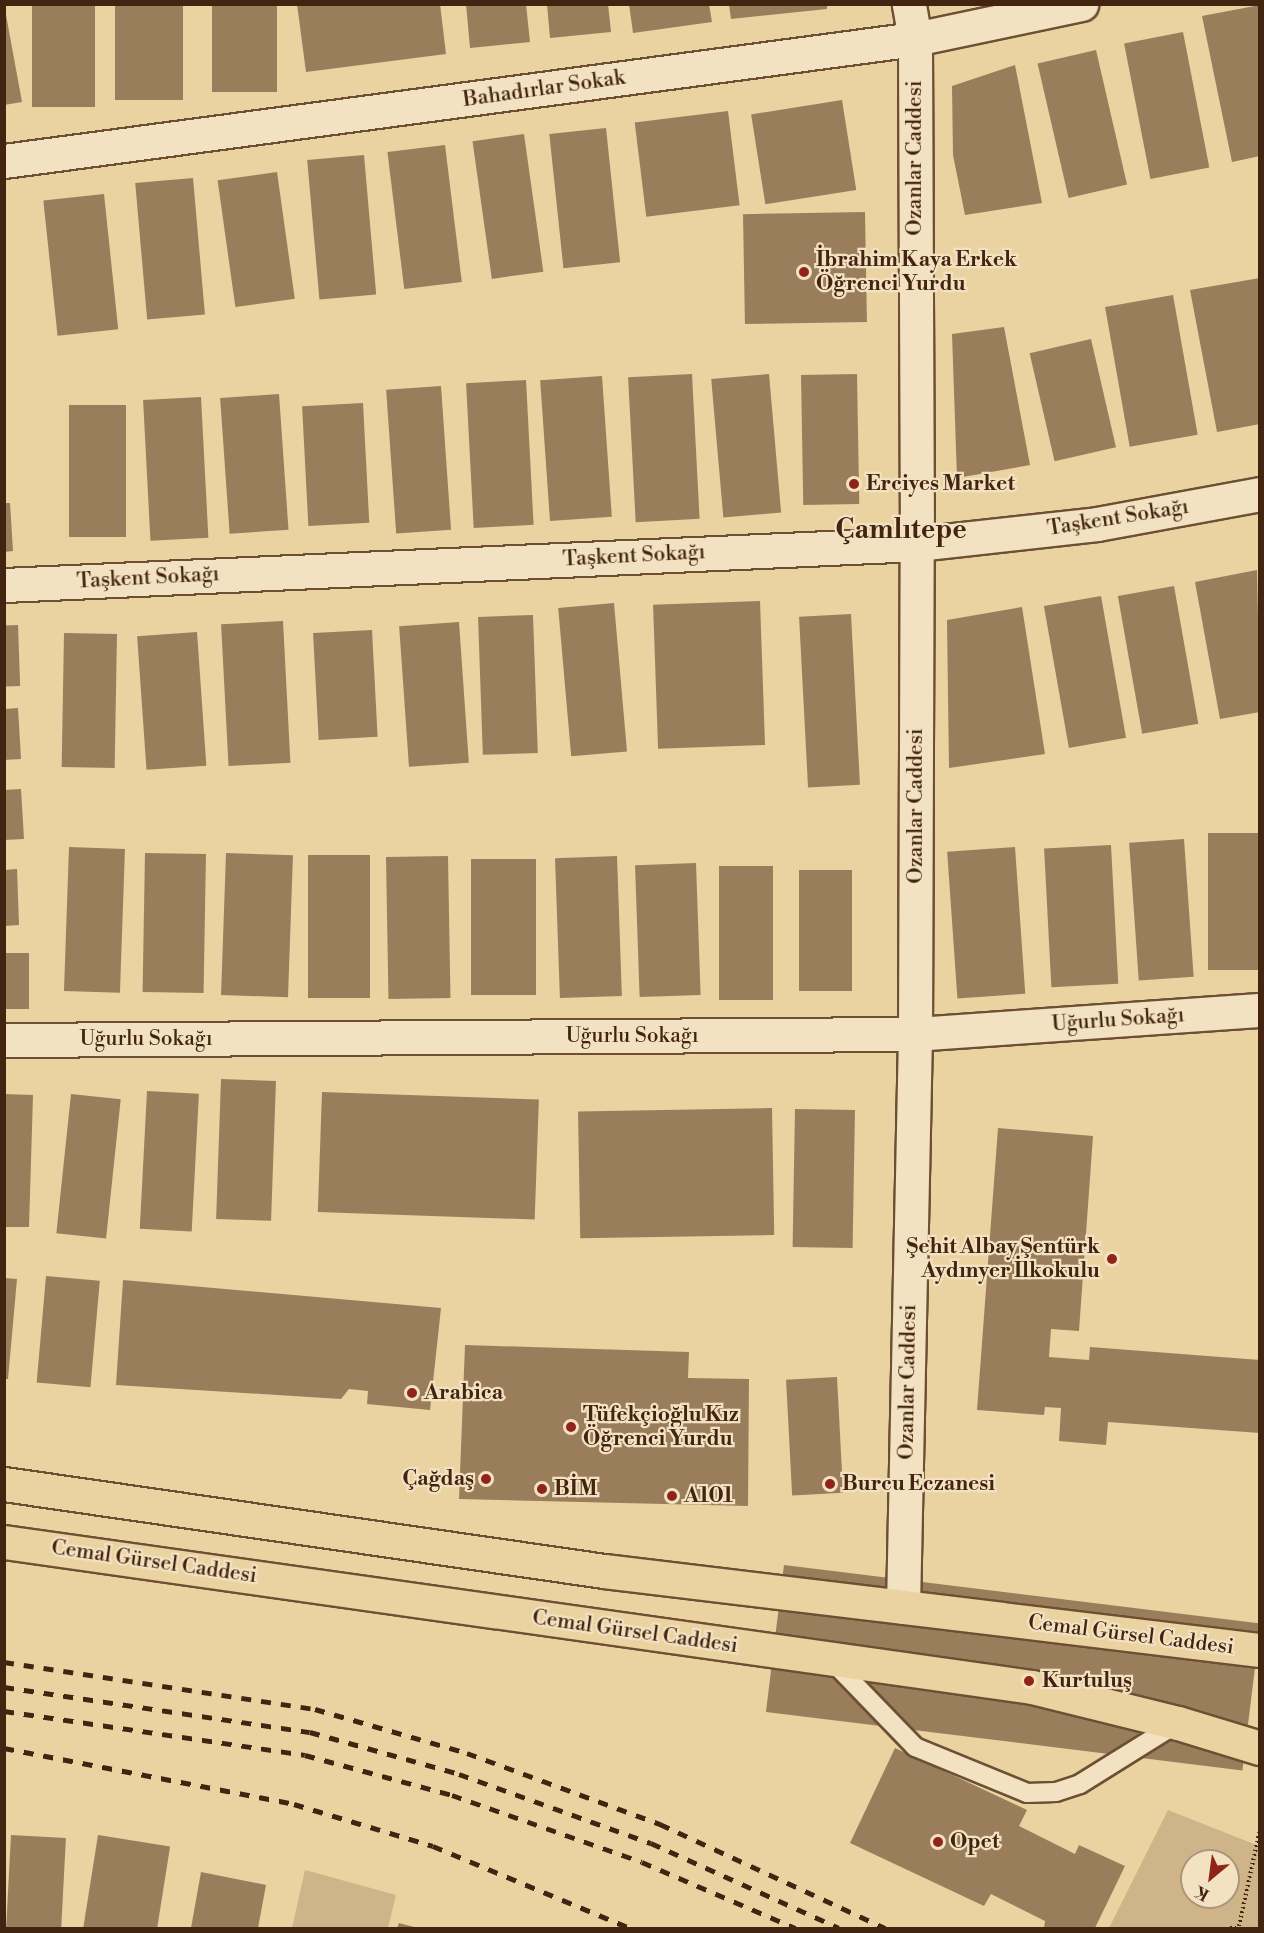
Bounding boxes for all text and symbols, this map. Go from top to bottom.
street label: Bahadırlar Sokak [461,65,627,113]
street label: Ozanlar Caddesi [902,80,928,236]
place label: İbrahim Kaya Erkek Öğrenci Yurdu [816,247,1017,297]
marker: İbrahim Kaya Erkek Öğrenci Yurdu [797,265,811,279]
place label: Erciyes Market [866,471,1015,497]
marker: Erciyes Market [847,477,861,491]
street label: Taşkent Sokağı [1045,494,1191,542]
district label: Çamlıtepe [835,515,967,547]
street label: Taşkent Sokağı [562,540,706,572]
street label: Taşkent Sokağı [76,562,220,594]
street label: Ozanlar Caddesi [903,728,929,884]
street label: Uğurlu Sokağı [1051,1003,1185,1037]
street label: Uğurlu Sokağı [565,1023,699,1049]
street label: Uğurlu Sokağı [79,1026,213,1052]
place label: Şehit Albay Şentürk Aydınyer İlkokulu [906,1234,1100,1284]
marker: Şehit Albay Şentürk Aydınyer İlkokulu [1105,1252,1119,1266]
street label: Ozanlar Caddesi [894,1304,922,1460]
place label: Arabica [424,1380,503,1406]
marker: Arabica [405,1386,419,1400]
place label: Tüfekçioğlu Kız Öğrenci Yurdu [583,1402,739,1452]
marker: Tüfekçioğlu Kız Öğrenci Yurdu [564,1420,578,1434]
place label: Çağdaş [402,1466,474,1492]
place label: Burcu Eczanesi [842,1471,995,1497]
marker: Çağdaş [479,1472,493,1486]
place label: BİM [554,1476,597,1502]
marker: Burcu Eczanesi [823,1477,837,1491]
marker: BİM [535,1482,549,1496]
place label: A101 [684,1483,733,1509]
marker: A101 [665,1489,679,1503]
street label: Cemal Gürsel Caddesi [50,1535,258,1589]
street label: Cemal Gürsel Caddesi [531,1605,739,1659]
street label: Cemal Gürsel Caddesi [1027,1610,1235,1660]
place label: Kurtuluş [1042,1668,1132,1694]
marker: Kurtuluş [1020,1672,1038,1690]
place label: Opet [950,1829,999,1855]
marker: Opet [931,1835,945,1849]
north arrow [1180,1849,1240,1909]
text: K [1192,1881,1213,1905]

